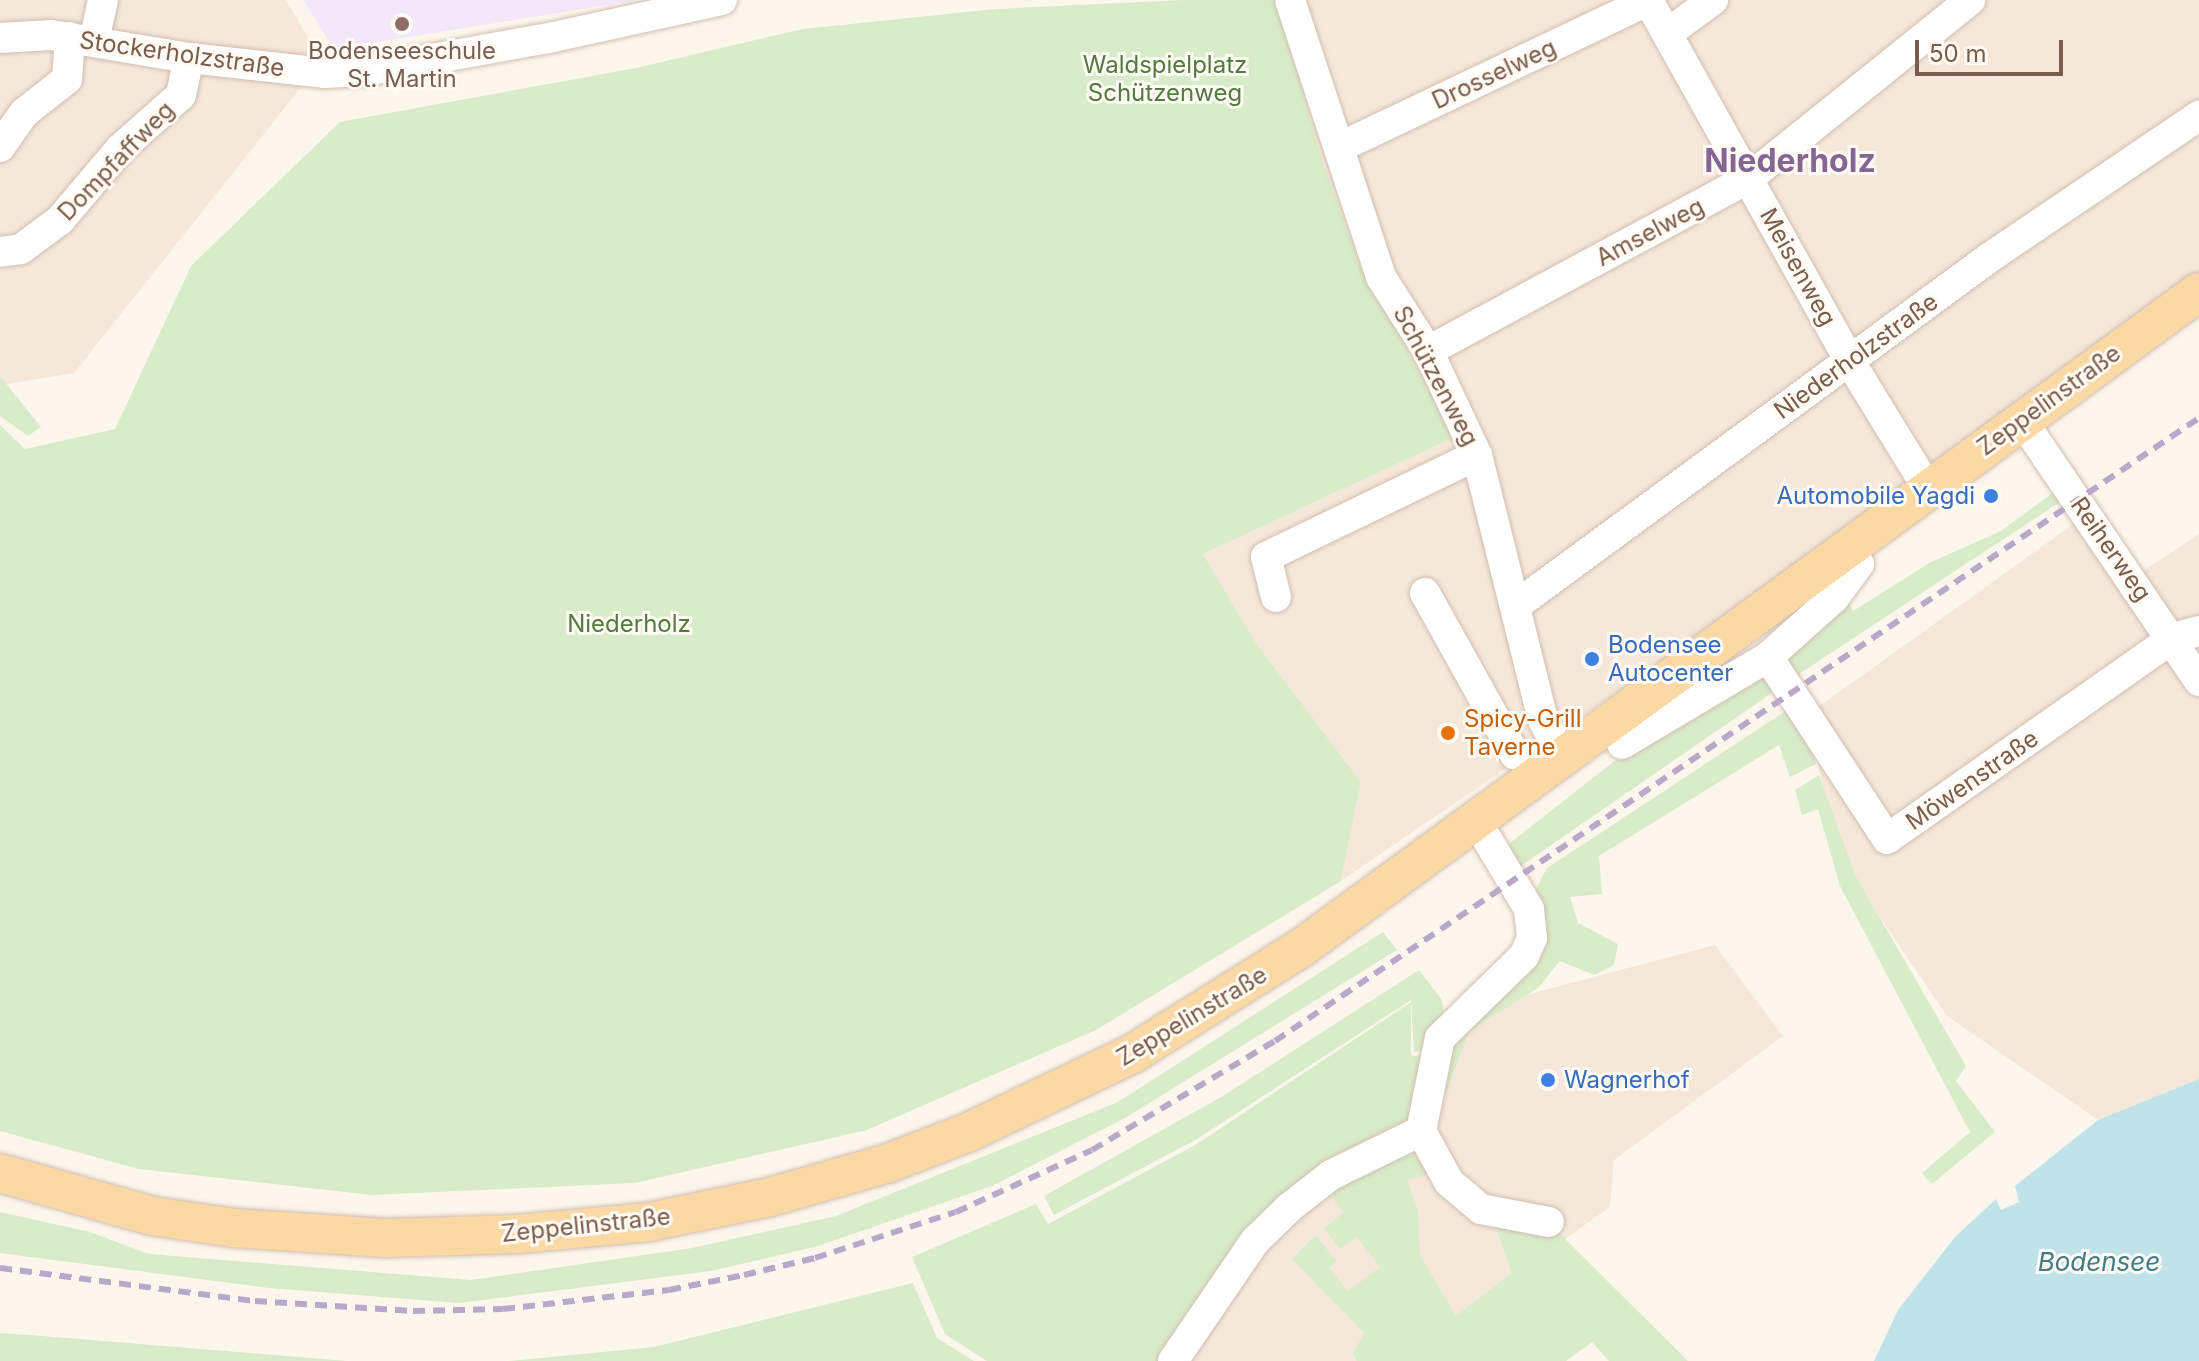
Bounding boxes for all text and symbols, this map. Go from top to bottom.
marker: Bodenseeschule St. Martin [393,15,411,33]
scale bar [1919,24,2067,74]
street label: Stockerholzstraße [78,25,286,83]
street label: Drosselweg [1427,33,1561,115]
place label: Bodenseeschule St. Martin [308,37,496,93]
text: 50 m [1929,39,1987,68]
park label: Waldspielplatz Schützenweg [1083,51,1247,107]
street label: Dompfaffweg [52,95,180,227]
district label: Niederholz [1704,142,1876,180]
street label: Amselweg [1591,192,1709,272]
street label: Meisenweg [1754,203,1842,331]
street label: Niederholzstraße [1768,287,1944,425]
street label: Schützenweg [1387,301,1485,451]
street label: Zeppelinstraße [1972,338,2126,462]
place label: Automobile Yagdi [1776,482,1975,510]
marker: Automobile Yagdi [1982,487,2000,505]
street label: Reiherweg [2065,491,2157,607]
park label: Niederholz [567,610,691,638]
place label: Bodensee Autocenter [1608,631,1733,687]
marker: Bodensee Autocenter [1583,650,1601,668]
place label: Spicy-Grill Taverne [1464,705,1581,761]
marker: Spicy-Grill Taverne [1439,724,1457,742]
street label: Möwenstraße [1900,724,2044,836]
street label: Zeppelinstraße [1112,960,1272,1072]
place label: Wagnerhof [1564,1066,1690,1094]
marker: Wagnerhof [1539,1071,1557,1089]
street label: Zeppelinstraße [500,1202,672,1248]
water label: Bodensee [2038,1246,2160,1278]

